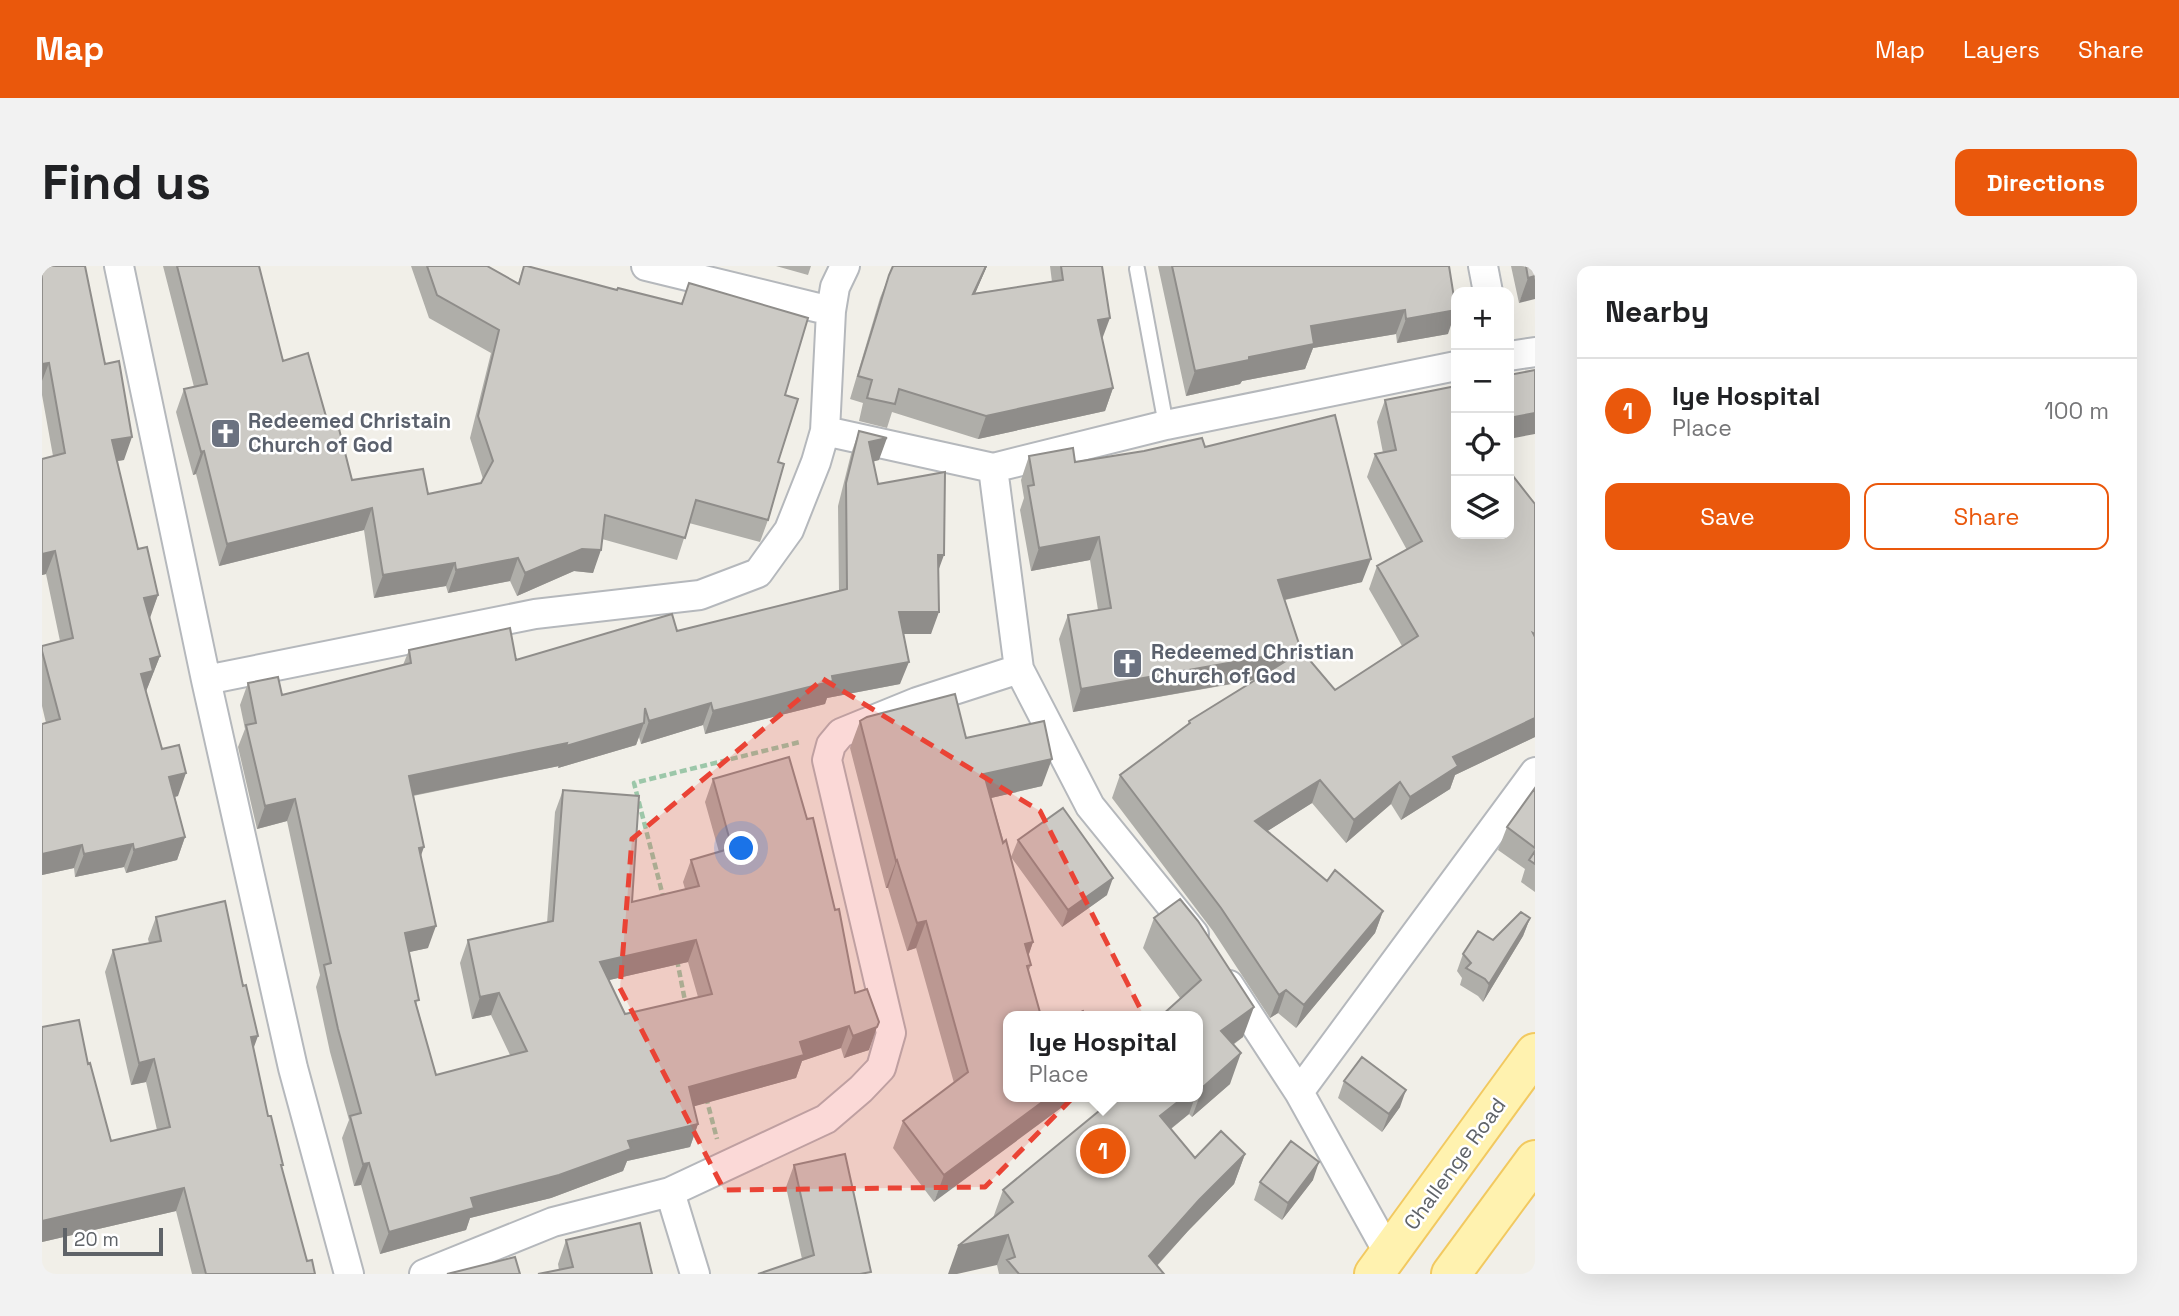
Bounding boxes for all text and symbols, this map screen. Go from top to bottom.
text: Map [35,28,104,70]
text: Map [1875,34,1925,65]
text: Layers [1963,34,2040,65]
text: Share [2078,34,2144,65]
button: Directions [1955,149,2137,216]
text: Find us [42,151,211,213]
map controls [1451,287,1514,539]
button: + [1451,287,1514,350]
text: Nearby [1605,292,1709,331]
button: − [1451,350,1514,413]
text: Iye Hospital [1672,379,1820,413]
text: 1 [1623,396,1633,426]
text: 100 m [2044,396,2109,426]
place label: Redeemed Christain Church of God [248,407,451,458]
button: locate [1451,413,1514,476]
text: Place [1672,413,1732,443]
church icon: Redeemed Christain Church of God [208,416,242,450]
button: layers [1451,476,1514,539]
button: Save [1605,483,1850,550]
button: Share [1864,483,2109,550]
place label: Redeemed Christian Church of God [1151,638,1354,689]
church icon: Redeemed Christian Church of God [1111,647,1145,681]
your location [724,831,758,865]
popup [1003,1011,1203,1102]
text: Iye Hospital [1029,1025,1177,1059]
text: Place [1029,1059,1089,1089]
street label: Challenge Road [1398,1092,1512,1235]
pin: 1 [1080,1125,1126,1177]
scale bar [63,1225,163,1257]
text: 20 m [74,1227,119,1252]

